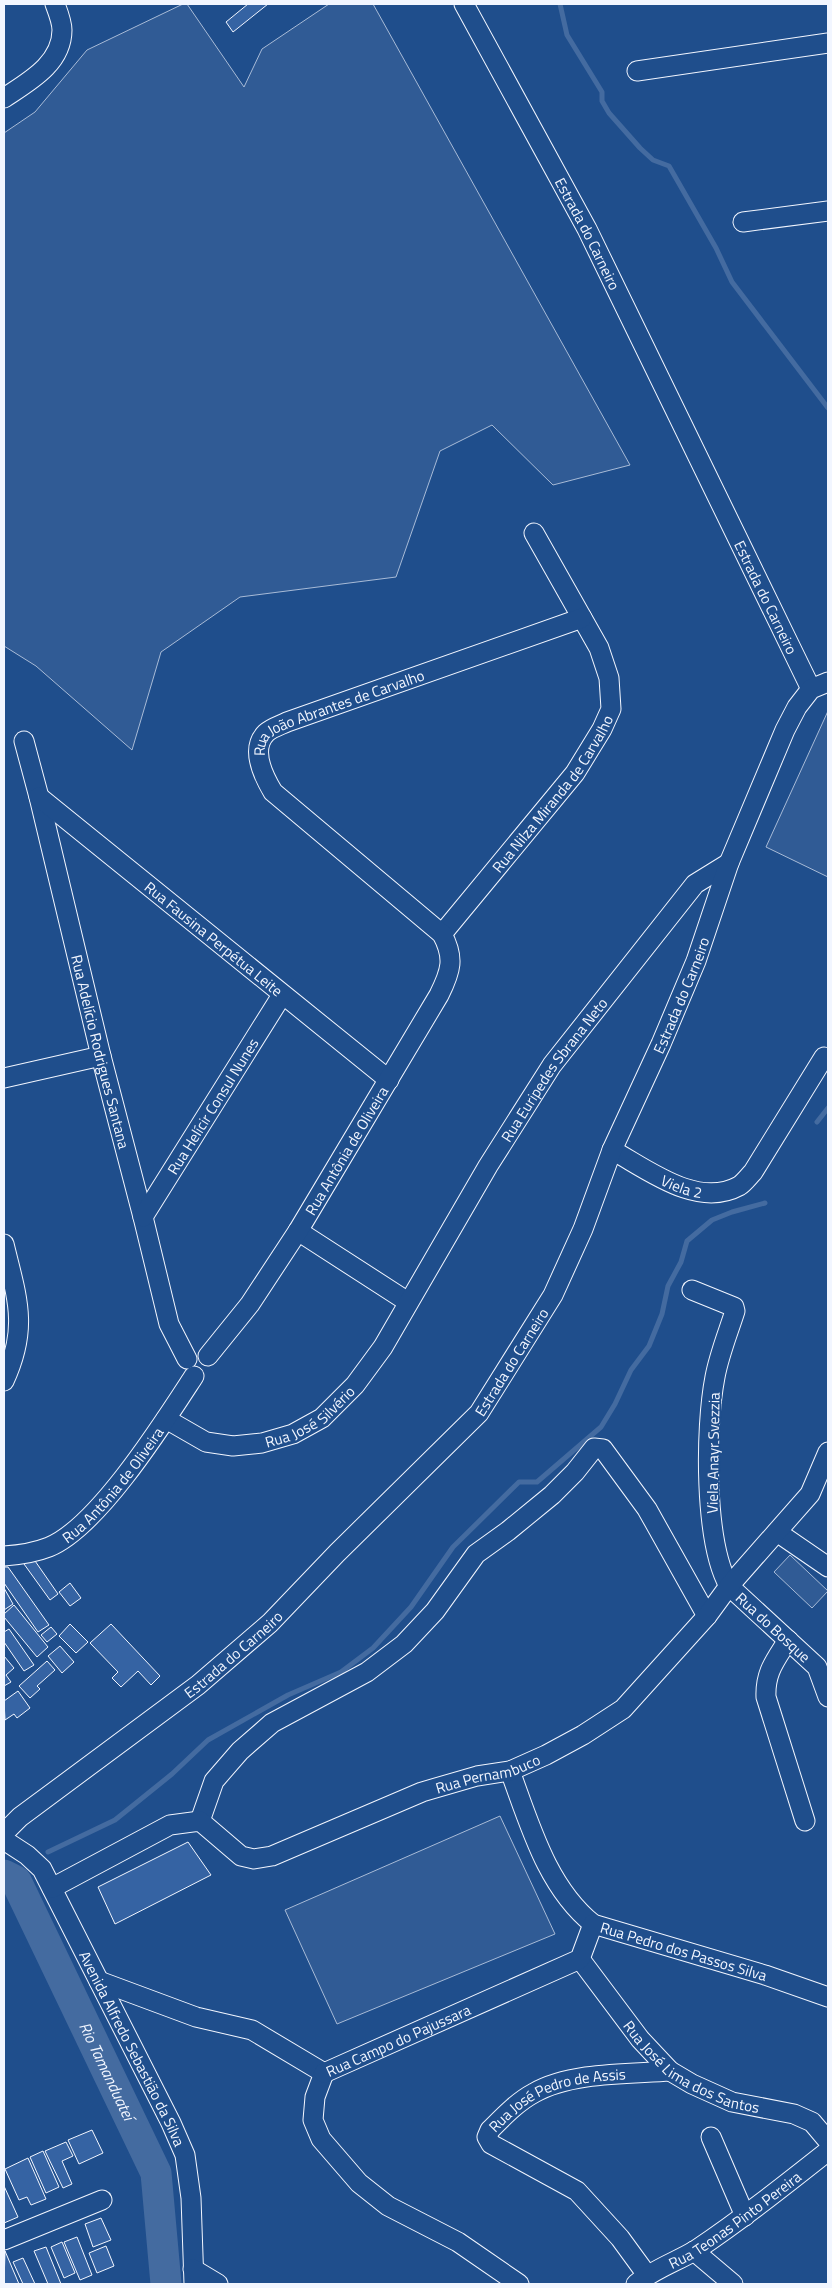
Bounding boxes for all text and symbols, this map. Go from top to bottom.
street label: Estrada do Carneiro [549,173,627,294]
street label: Estrada do Carneiro [729,536,804,658]
street label: Rua João Abrantes de Carvalho [247,663,427,756]
street label: Rua Nilza Miranda de Carvalho [486,711,618,877]
street label: Rua Fausina Perpétua Leite [140,875,288,1001]
street label: Estrada do Carneiro [647,934,715,1057]
street label: Rua Adelício Rodrigues Santana [66,952,136,1152]
street label: Rua Euripedes Sbrana Neto [495,992,613,1146]
street label: Rua Helícir Consul Nunes [161,1033,264,1179]
street label: Rua Antônia de Oliveira [299,1081,394,1219]
street label: Viela 2 [657,1168,704,1204]
street label: Estrada do Carneiro [468,1303,554,1420]
street label: Rua José Silvério [262,1380,360,1453]
street label: Viela Anayr Svezzia [700,1392,726,1514]
street label: Rua Antônia de Oliveira [57,1422,169,1548]
street label: Rua do Bosque [731,1586,816,1667]
street label: Estrada do Carneiro [179,1605,288,1703]
street label: Rua Pernambuco [433,1748,544,1799]
street label: Rua Pedro dos Passos Silva [598,1915,770,1987]
street label: Avenida Alfredo Sebastião da Silva [74,1947,191,2150]
street label: Rua Campo do Pajussara [322,1998,475,2082]
street label: Rua José Lima dos Santos [618,2015,761,2119]
water label: Rio Tamanduateí [73,2018,142,2127]
street label: Rua José Pedro de Assis [483,2062,626,2137]
street label: Rua Teonas Pinto Pereira [664,2165,806,2274]

